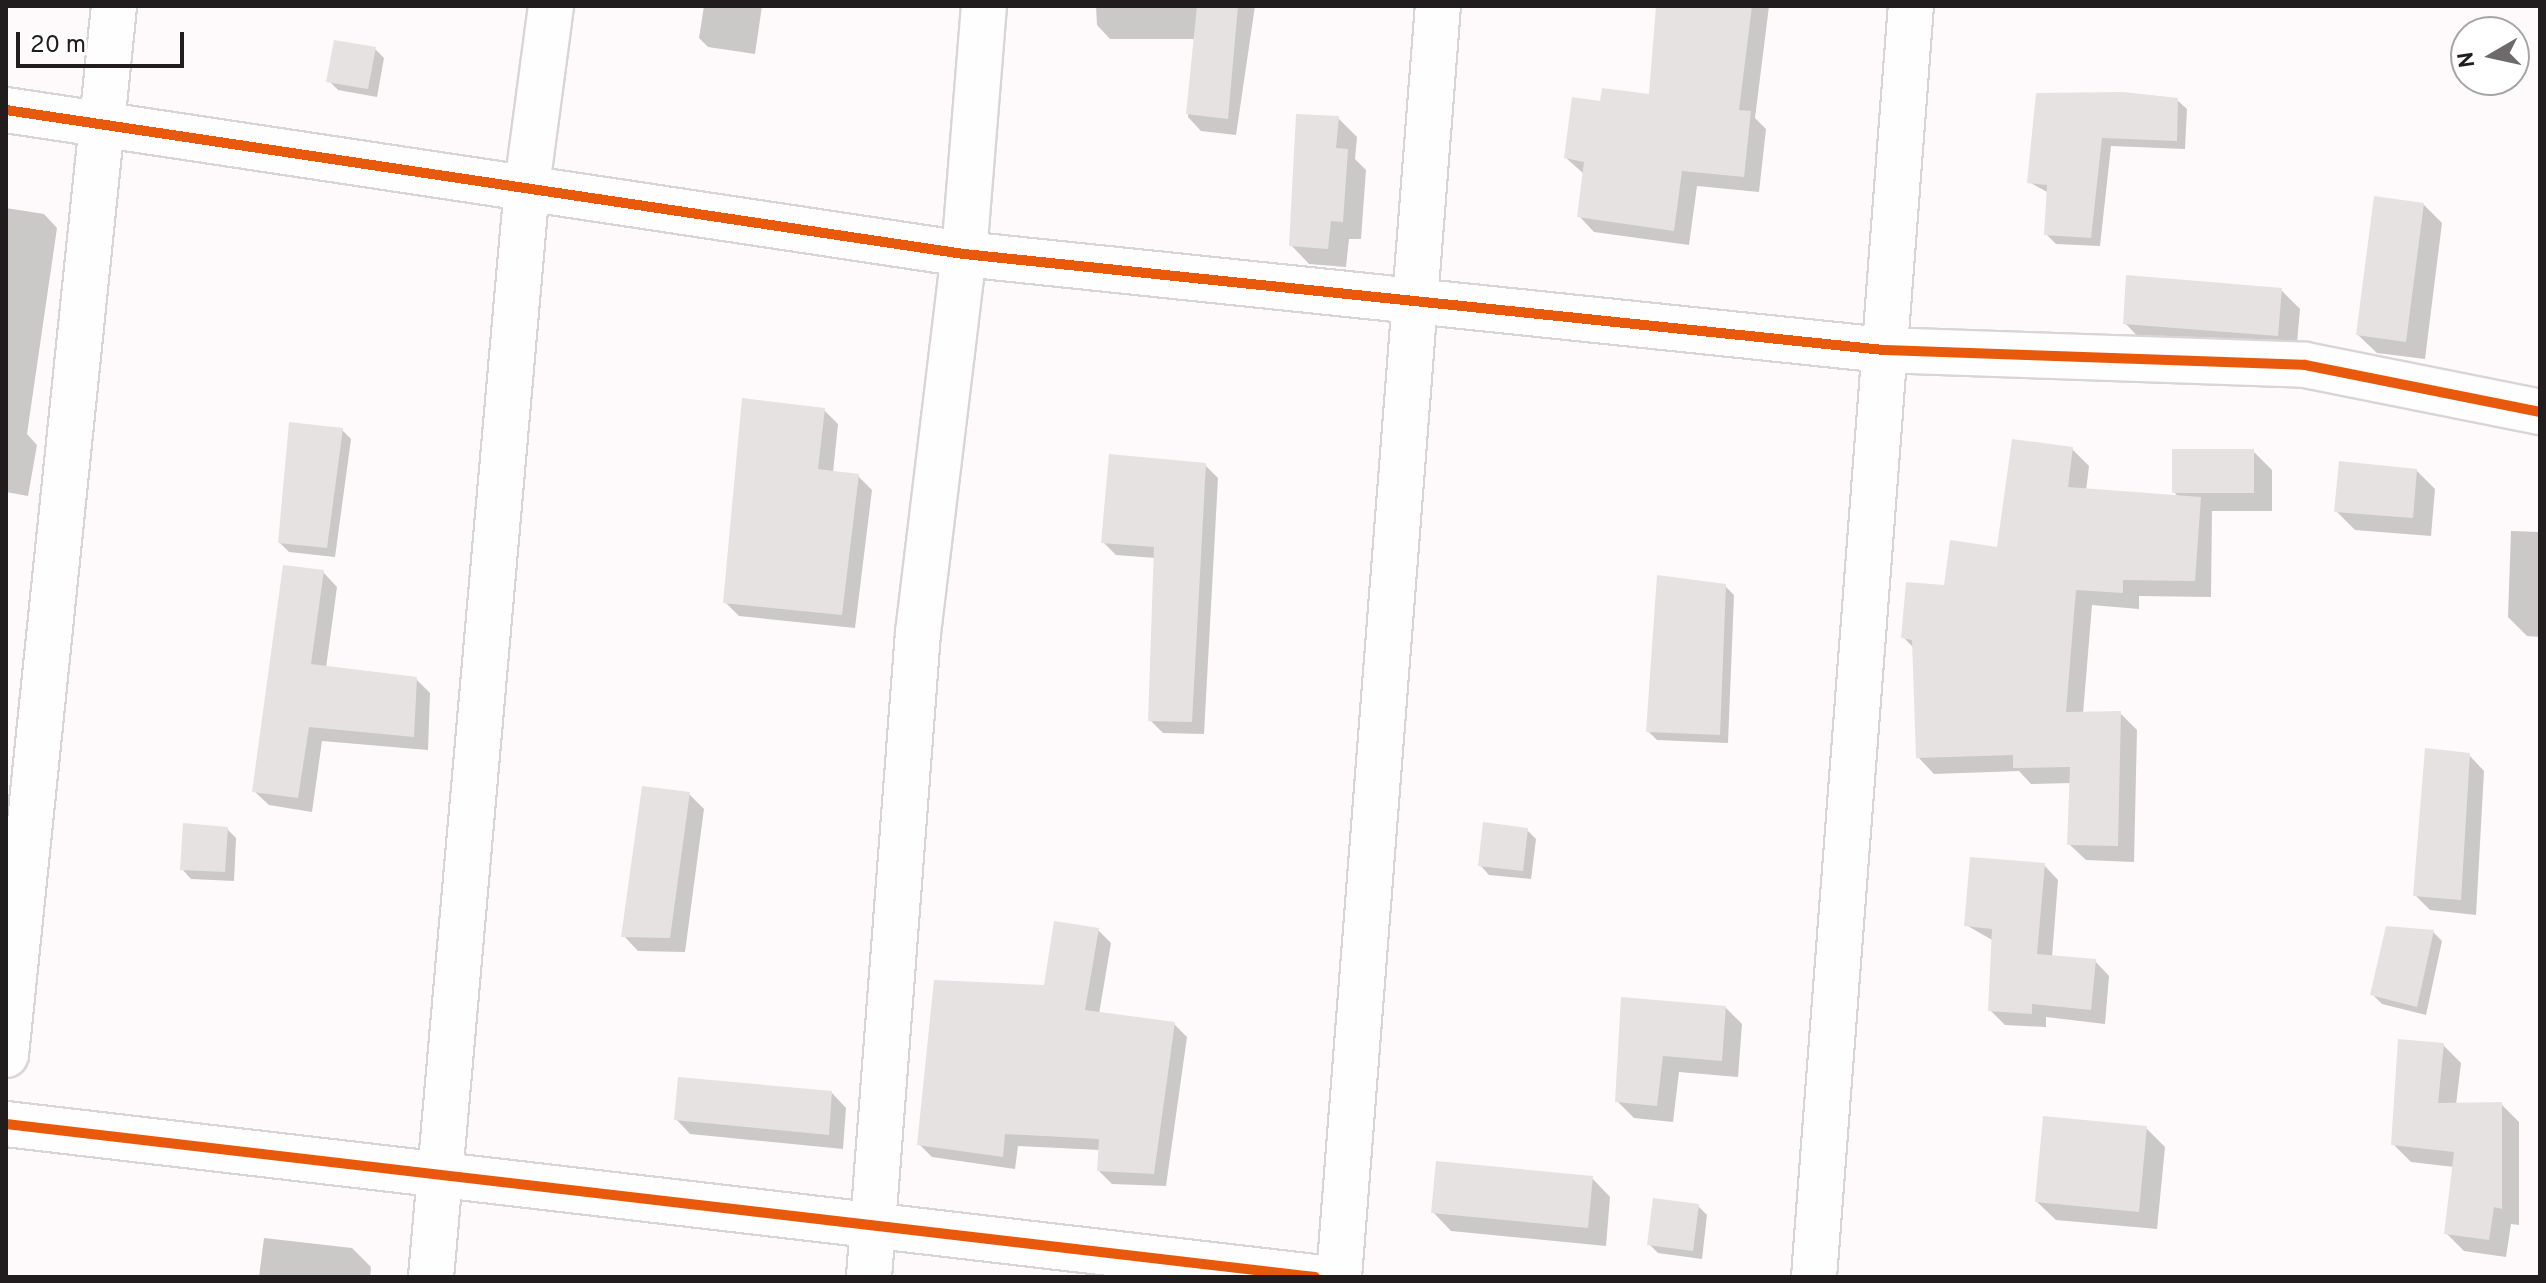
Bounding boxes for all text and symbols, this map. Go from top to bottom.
scale bar [20,16,188,66]
north arrow [2450,16,2530,96]
text: 20 m [30,31,86,61]
text: N [2453,50,2482,69]

